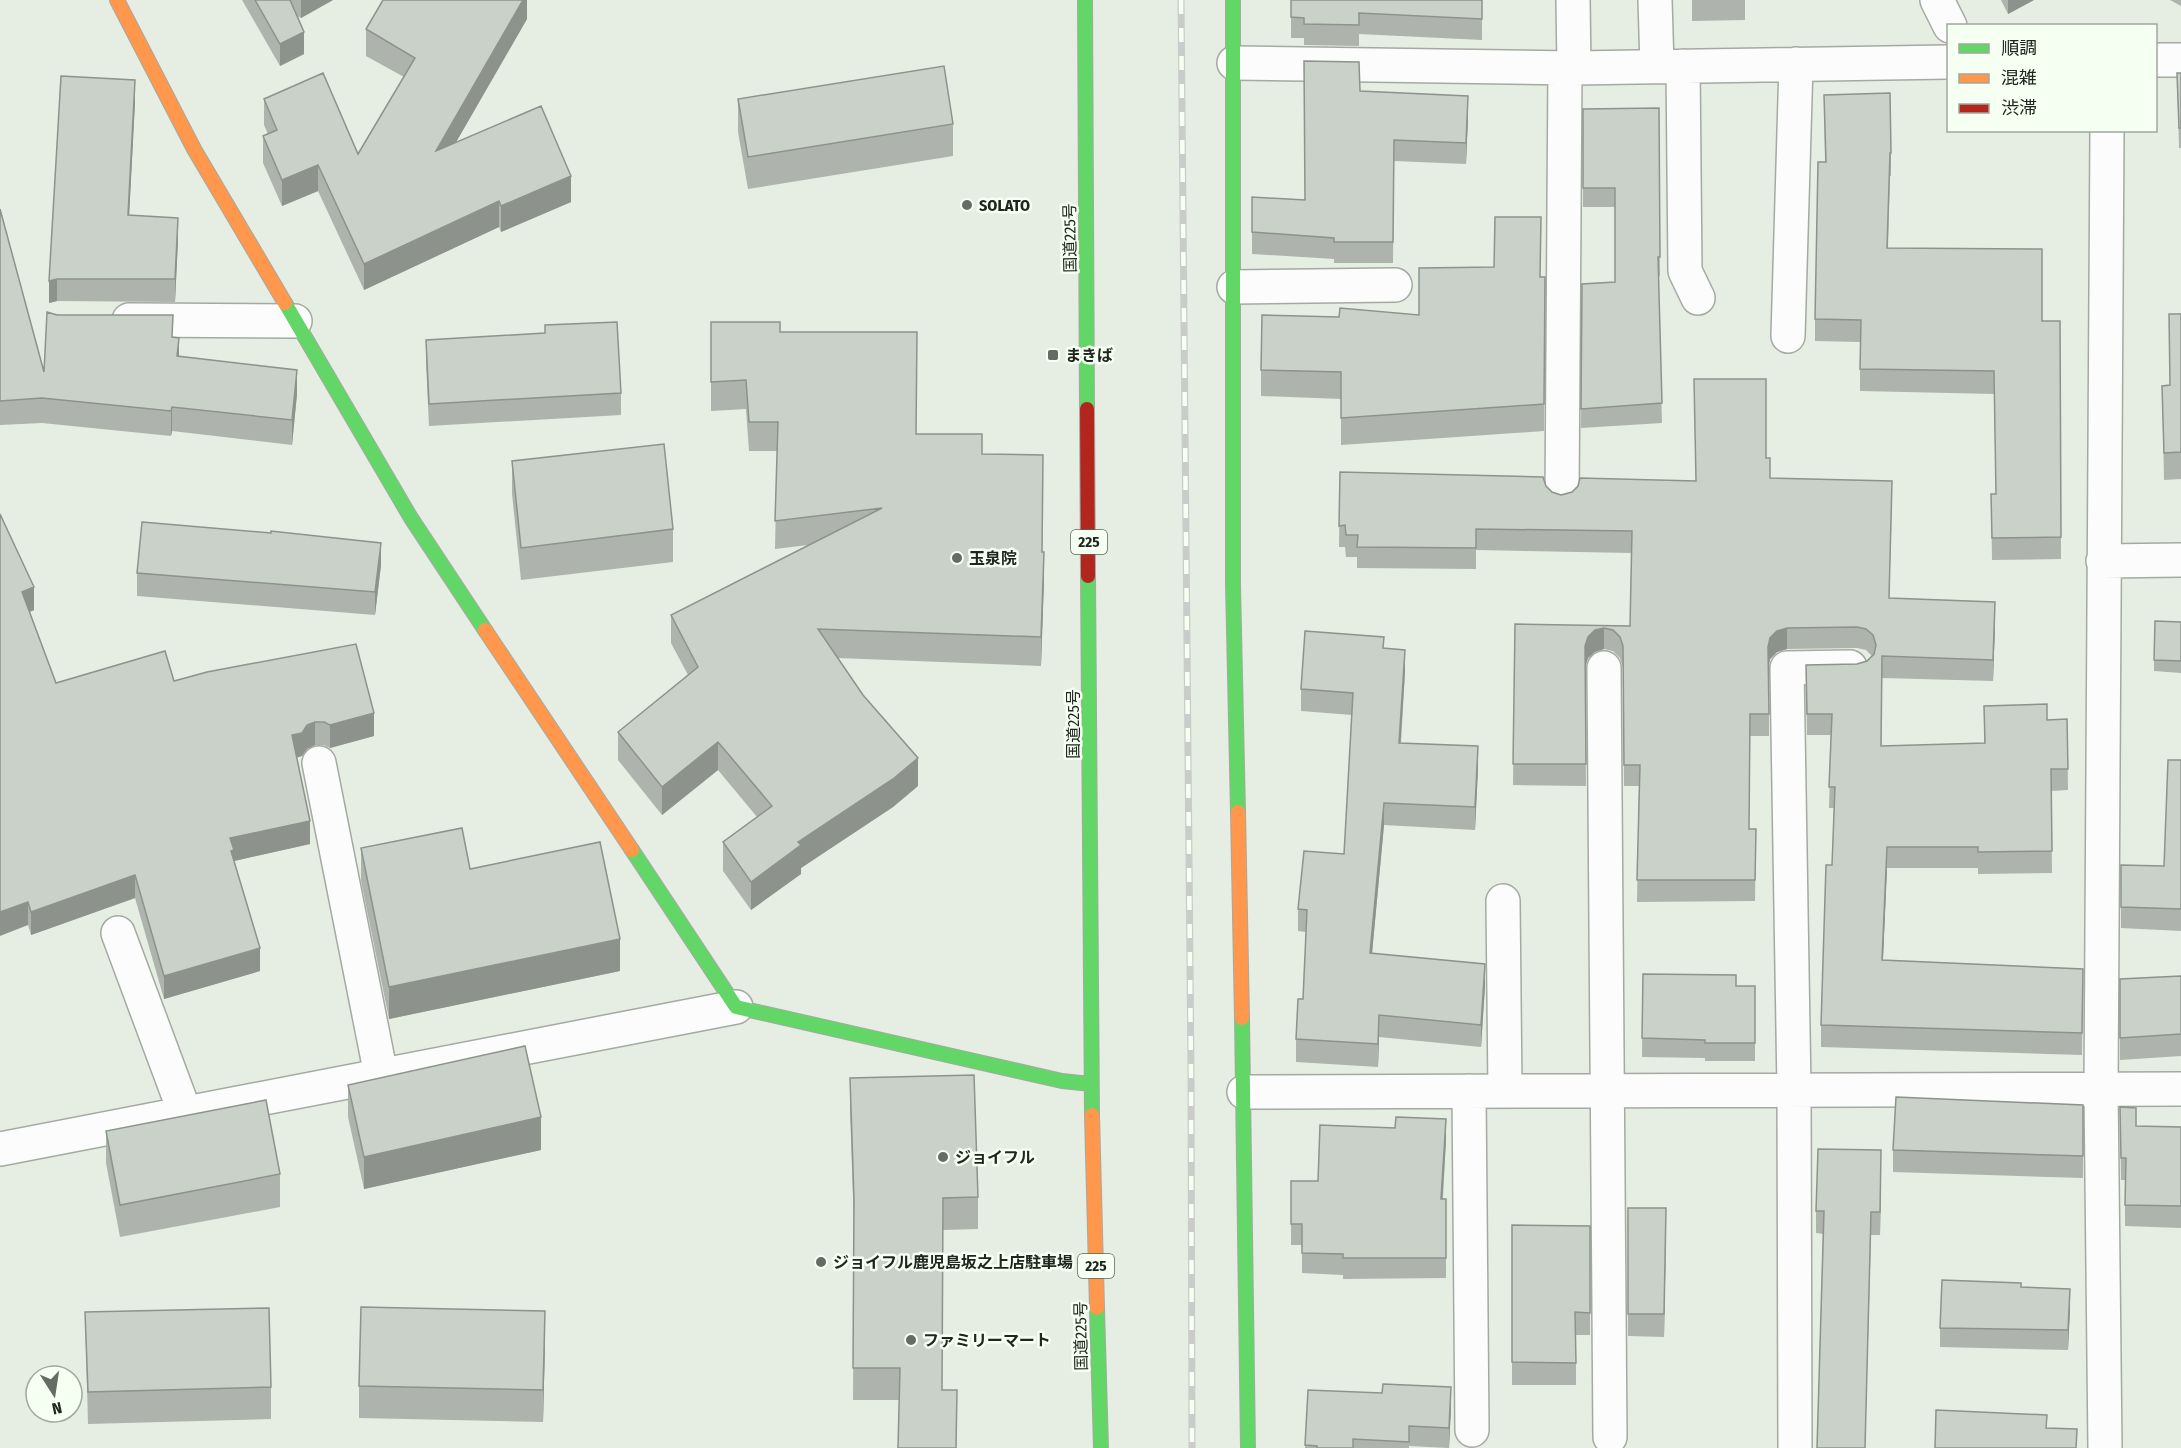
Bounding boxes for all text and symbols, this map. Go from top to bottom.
legend [1947,24,2157,132]
text: 順調 [2001,37,2037,59]
text: 混雑 [2001,67,2037,89]
text: 渋滞 [2001,97,2037,119]
place label: SOLATO [979,196,1030,215]
marker: SOLATO [960,198,974,212]
street label: 国道225号 [1060,203,1080,273]
place label: まきば [1065,346,1113,365]
marker: まきば [1046,348,1060,362]
road number: 225 [1071,530,1107,554]
place label: 玉泉院 [969,549,1017,568]
marker: 玉泉院 [950,551,964,565]
street label: 国道225号 [1064,689,1083,759]
place label: ジョイフル [955,1148,1035,1167]
marker: ジョイフル [936,1150,950,1164]
place label: ジョイフル鹿児島坂之上店駐車場 [833,1253,1073,1272]
road number: 225 [1078,1254,1114,1278]
marker: ジョイフル鹿児島坂之上店駐車場 [814,1255,828,1269]
street label: 国道225号 [1071,1301,1091,1371]
place label: ファミリーマート [923,1331,1051,1350]
marker: ファミリーマート [904,1333,918,1347]
north arrow [24,1364,84,1424]
text: N [50,1398,64,1418]

